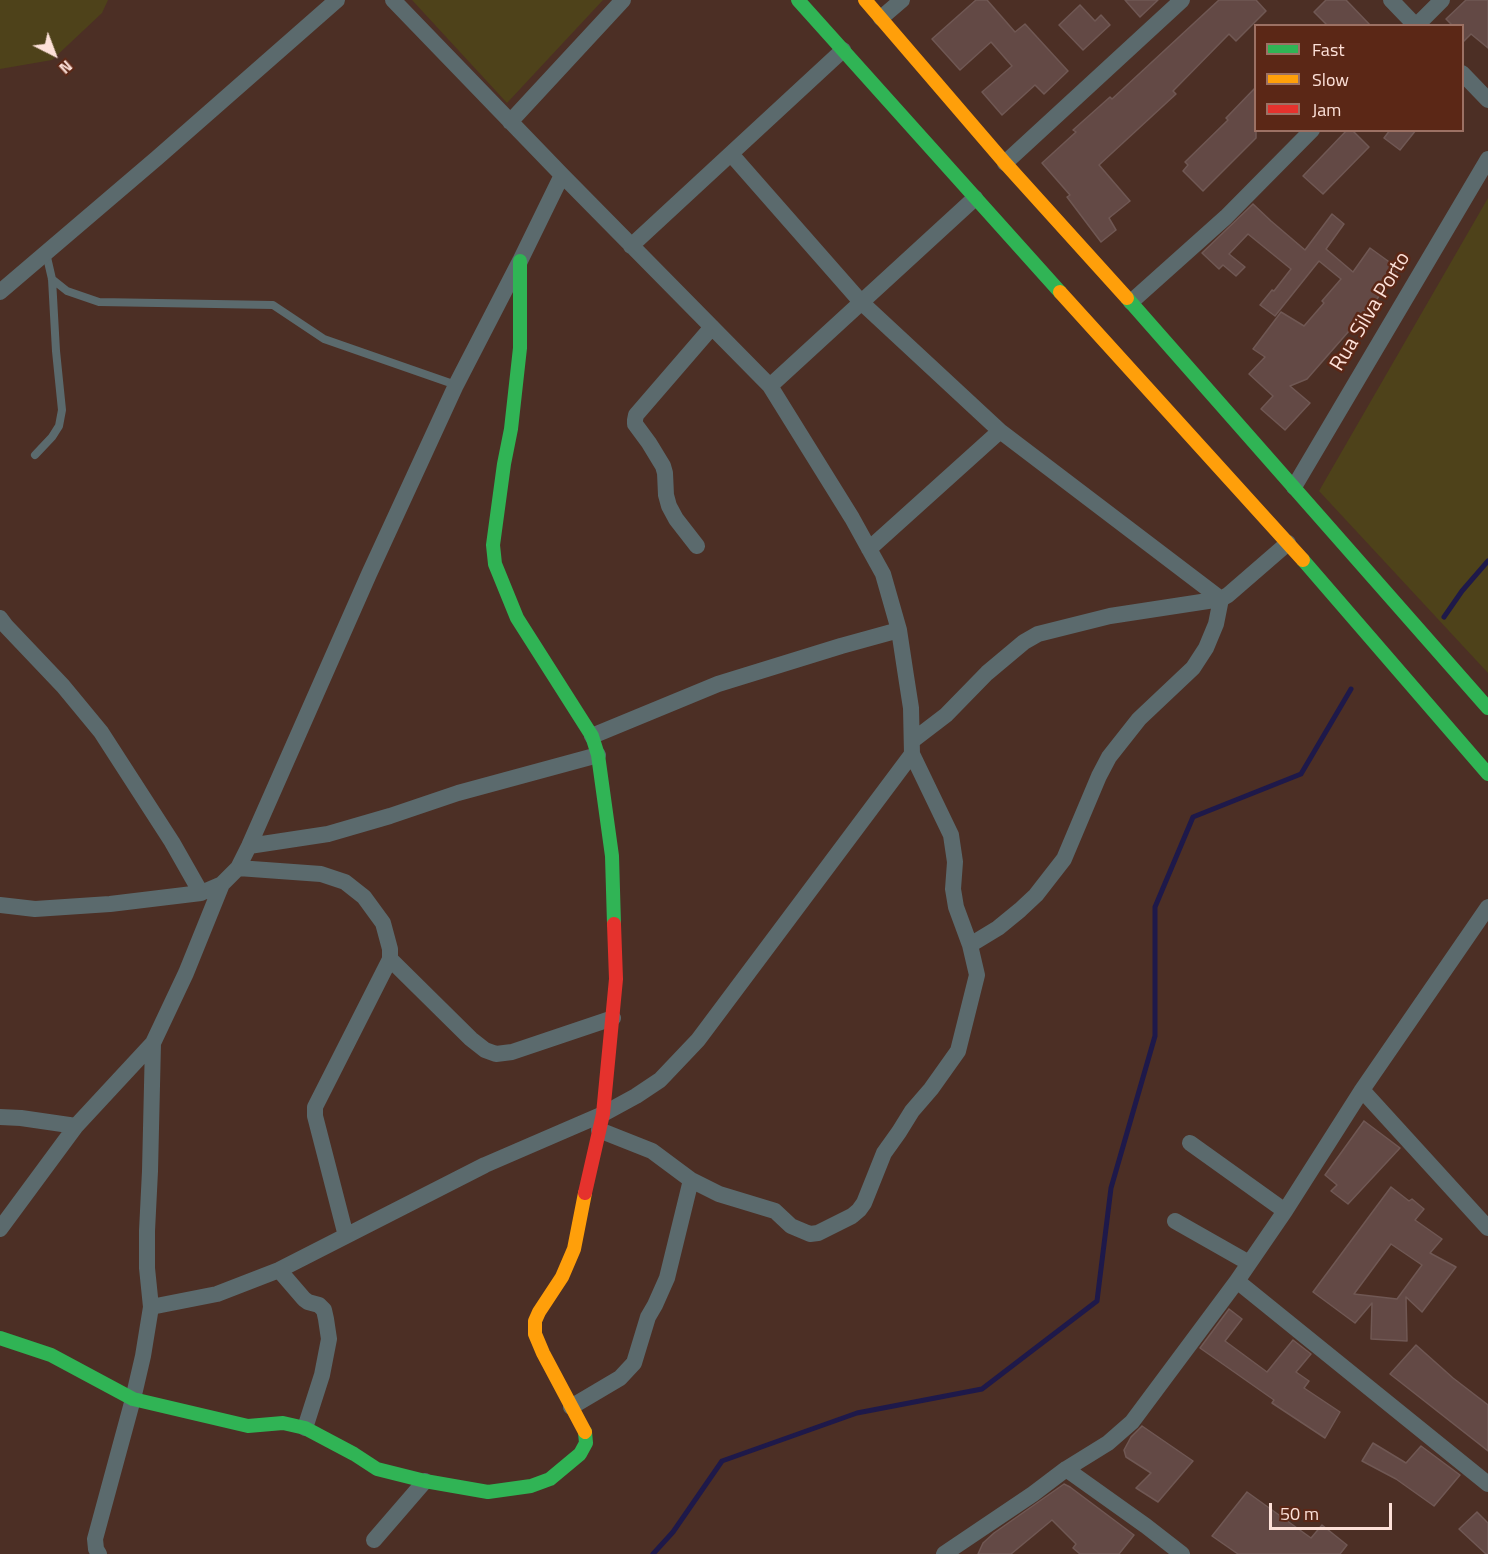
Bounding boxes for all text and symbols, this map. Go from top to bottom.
north arrow [24,24,84,84]
legend [1254,24,1464,132]
text: Fast [1312,36,1345,63]
text: N [54,55,78,80]
text: Slow [1312,66,1349,93]
text: Jam [1312,96,1341,123]
street label: Rua Silva Porto [1326,248,1416,376]
scale bar [1272,1491,1395,1529]
text: 50 m [1280,1500,1319,1527]

